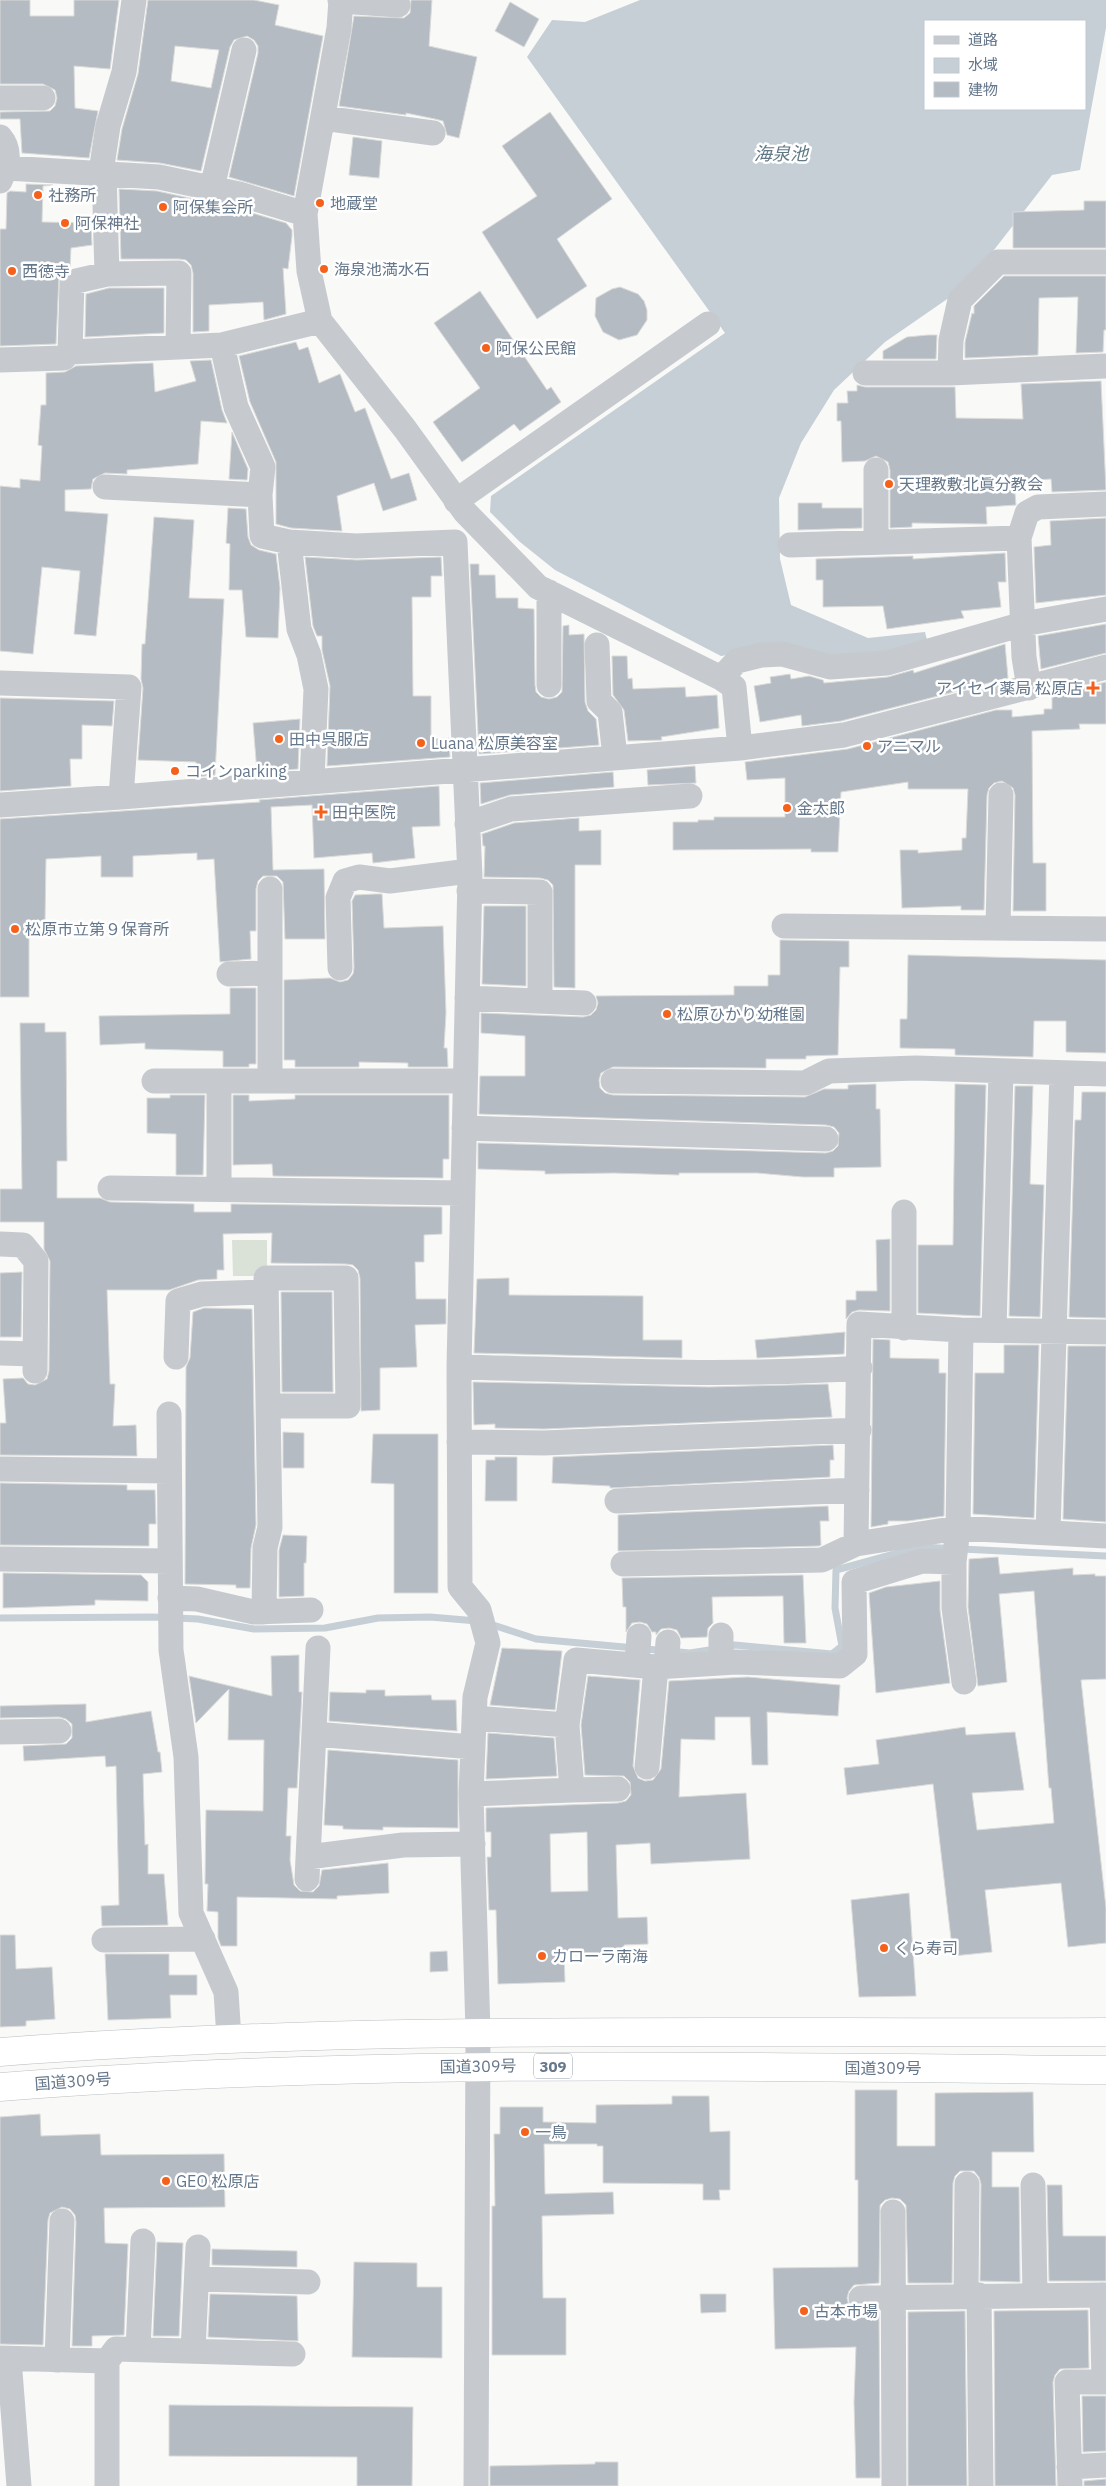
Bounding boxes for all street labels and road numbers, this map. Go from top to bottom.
road number: 309 [534,2054,572,2078]
street label: 国道309号 [439,2055,517,2077]
street label: 国道309号 [845,2058,921,2078]
street label: 国道309号 [34,2068,112,2094]

